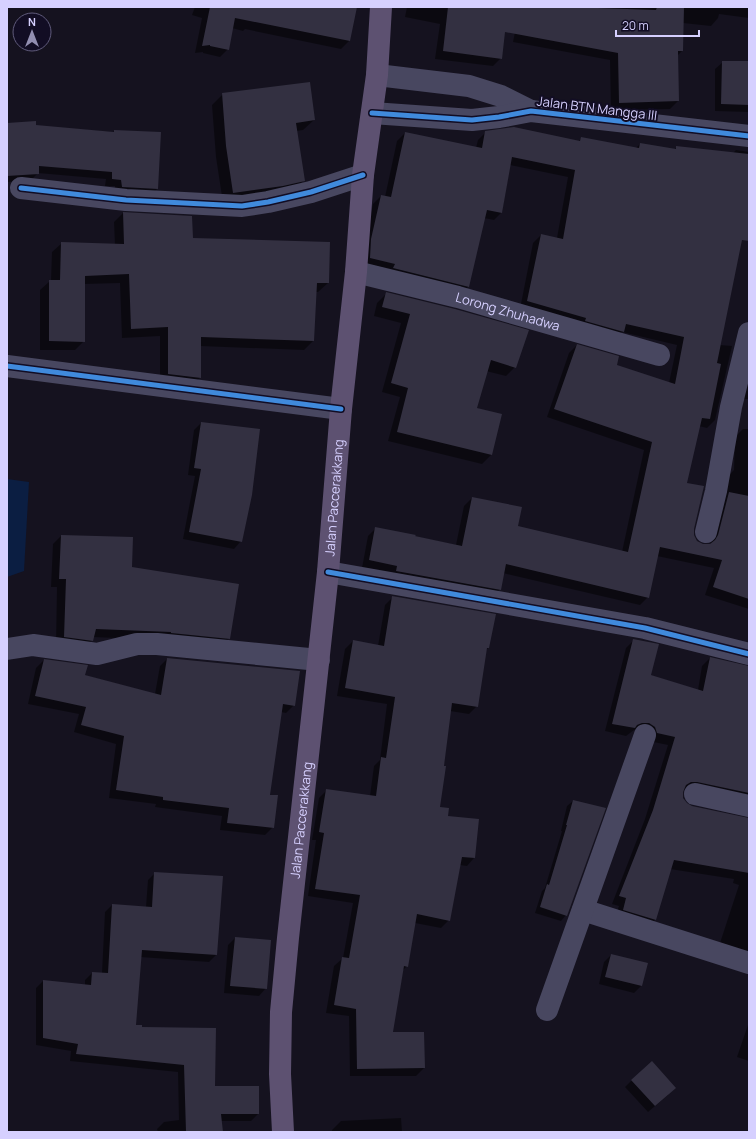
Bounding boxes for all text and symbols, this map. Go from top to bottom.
north arrow [12,12,52,52]
scale bar [616,12,699,38]
text: N [28,14,36,29]
text: 20 m [622,17,649,34]
street label: Jalan BTN Mangga III [536,92,658,124]
street label: Lorong Zhuhadwa [454,288,562,335]
street label: Jalan Paccerakkang [320,439,348,557]
street label: Jalan Paccerakkang [286,761,316,880]

